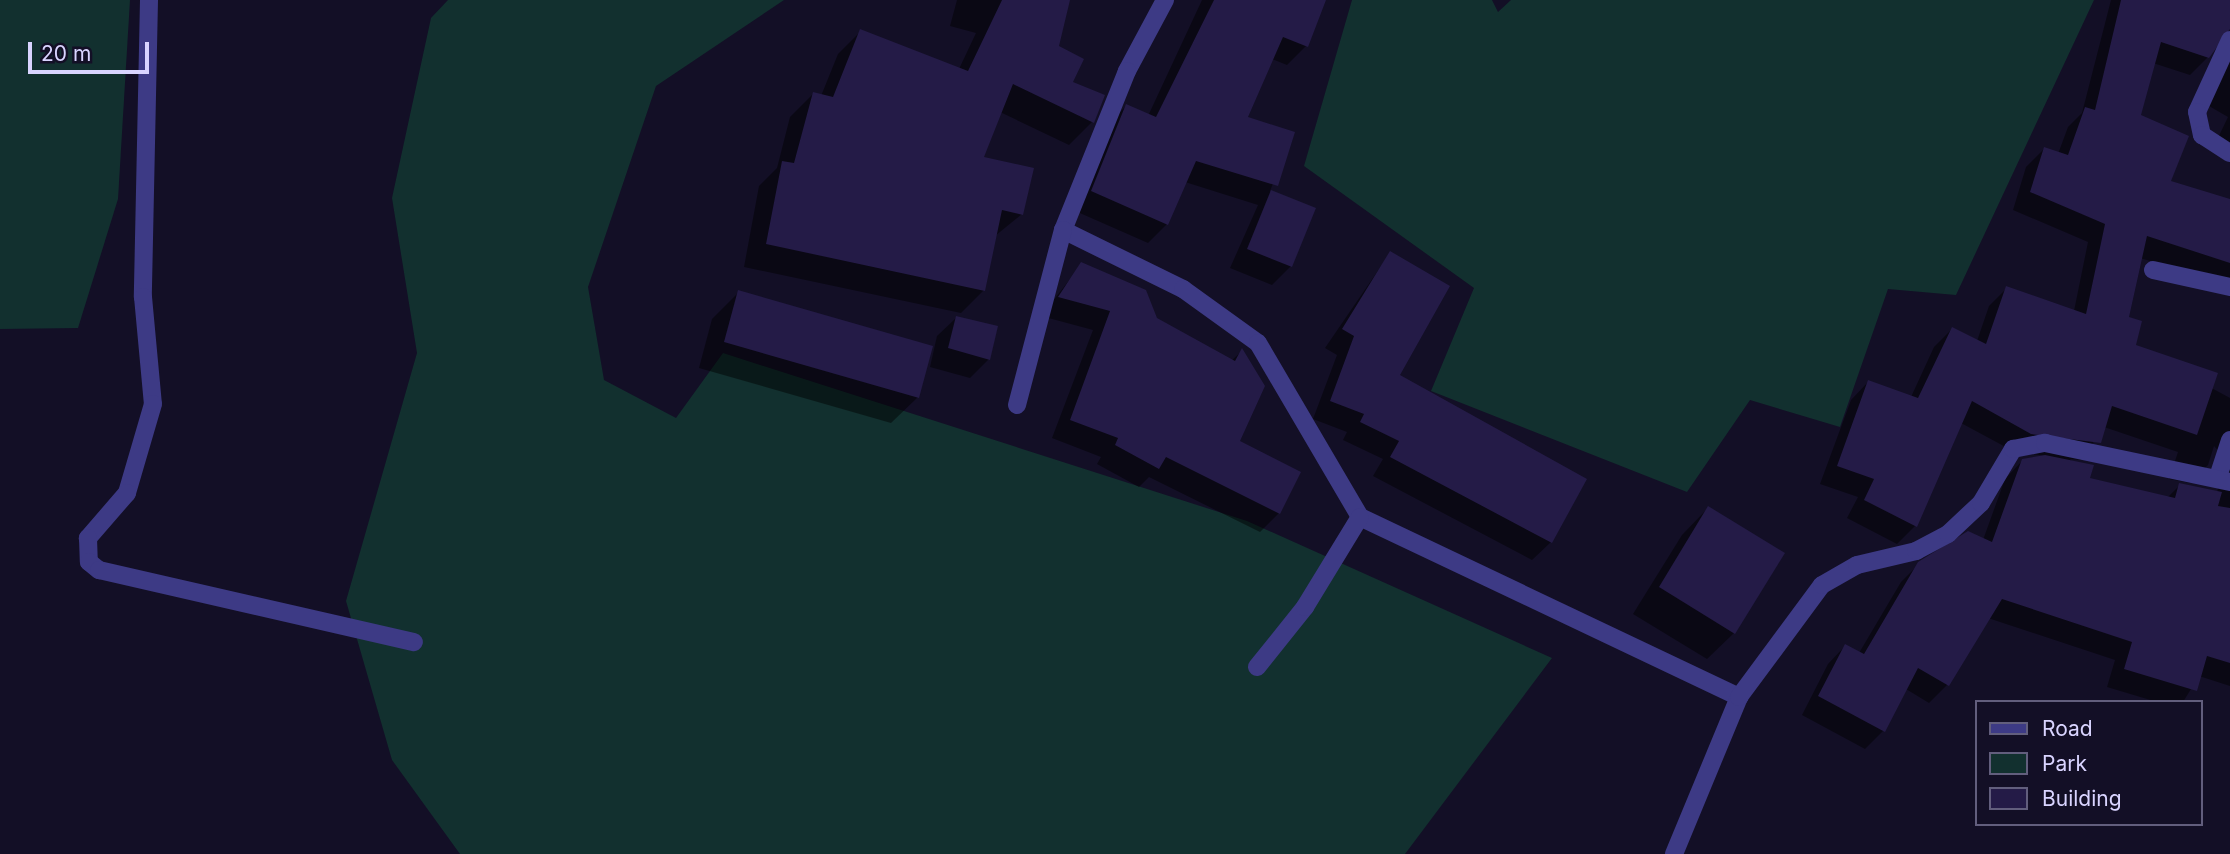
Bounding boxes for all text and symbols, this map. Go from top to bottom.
scale bar [32,28,152,72]
text: 20 m [41,41,91,66]
legend [1974,700,2202,826]
text: Road [2042,716,2093,741]
text: Park [2042,751,2087,776]
text: Building [2042,786,2122,811]

